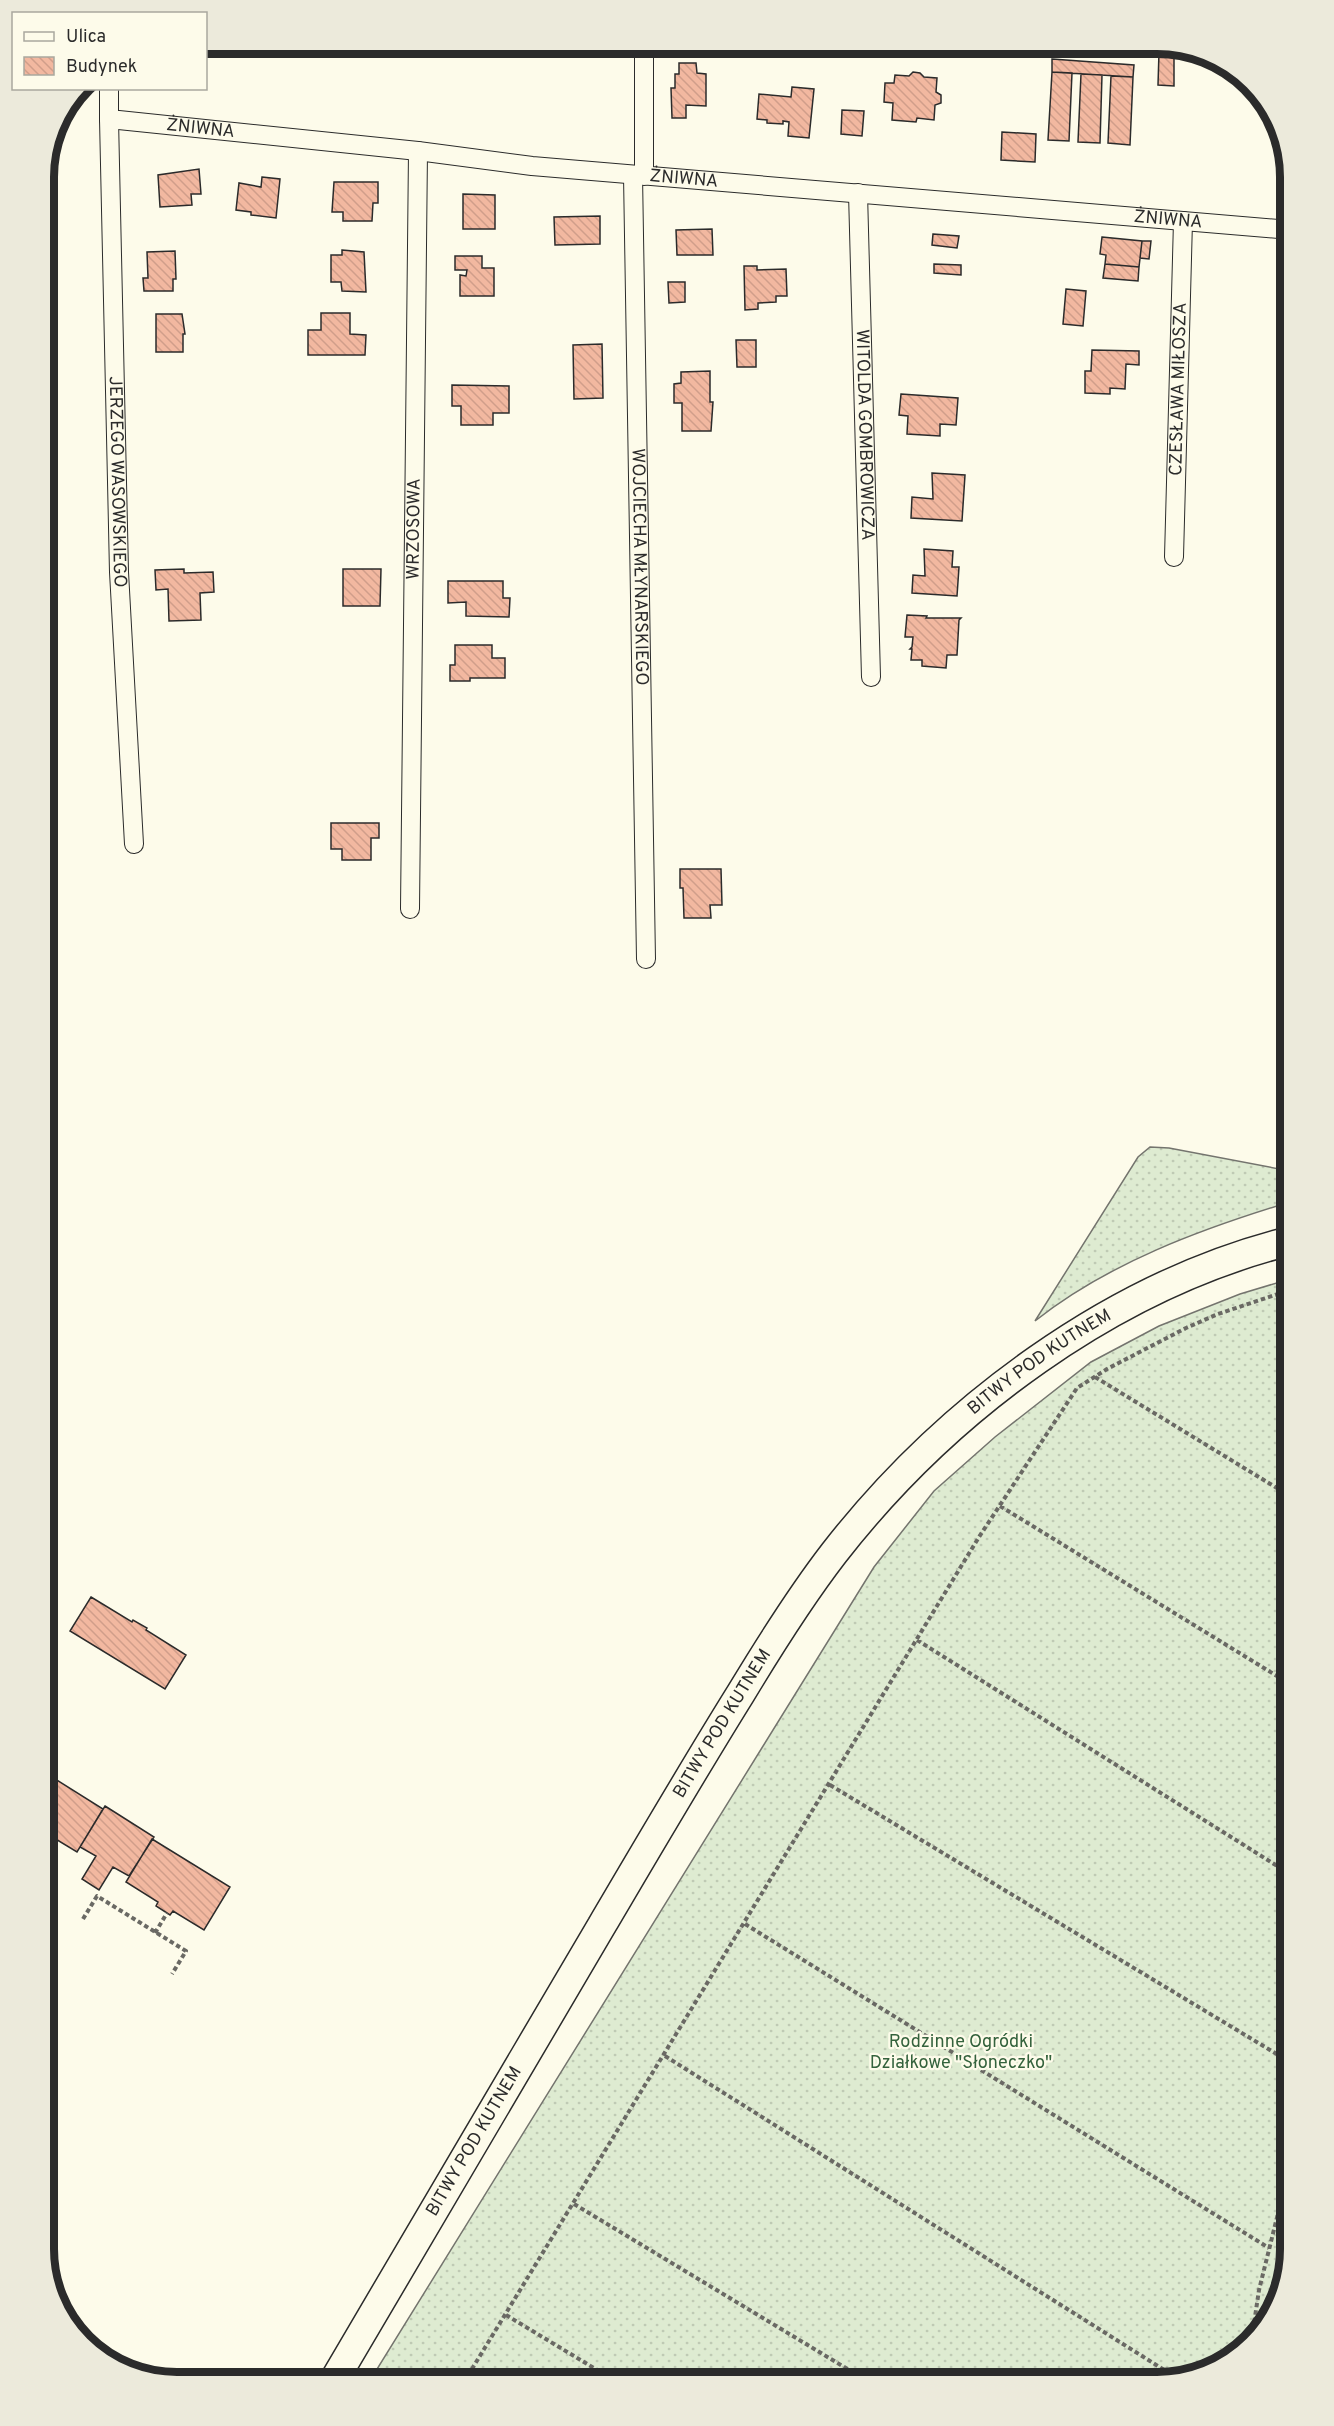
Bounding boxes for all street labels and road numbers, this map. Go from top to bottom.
street label: ŻNIWNA [165,112,236,143]
street label: ŻNIWNA [649,162,719,193]
street label: ŻNIWNA [1133,203,1203,234]
street label: CZESŁAWA MIŁOSZA [1165,302,1192,476]
street label: WITOLDA GOMBROWICZA [850,329,879,541]
street label: JERZEGO WASOWSKIEGO [103,376,131,588]
street label: WOJCIECHA MŁYNARSKIEGO [626,448,653,686]
street label: WRZOSOWA [402,478,426,580]
street label: BITWY POD KUTNEM [963,1304,1116,1420]
street label: BITWY POD KUTNEM [668,1645,777,1802]
street label: BITWY POD KUTNEM [421,2062,527,2221]

